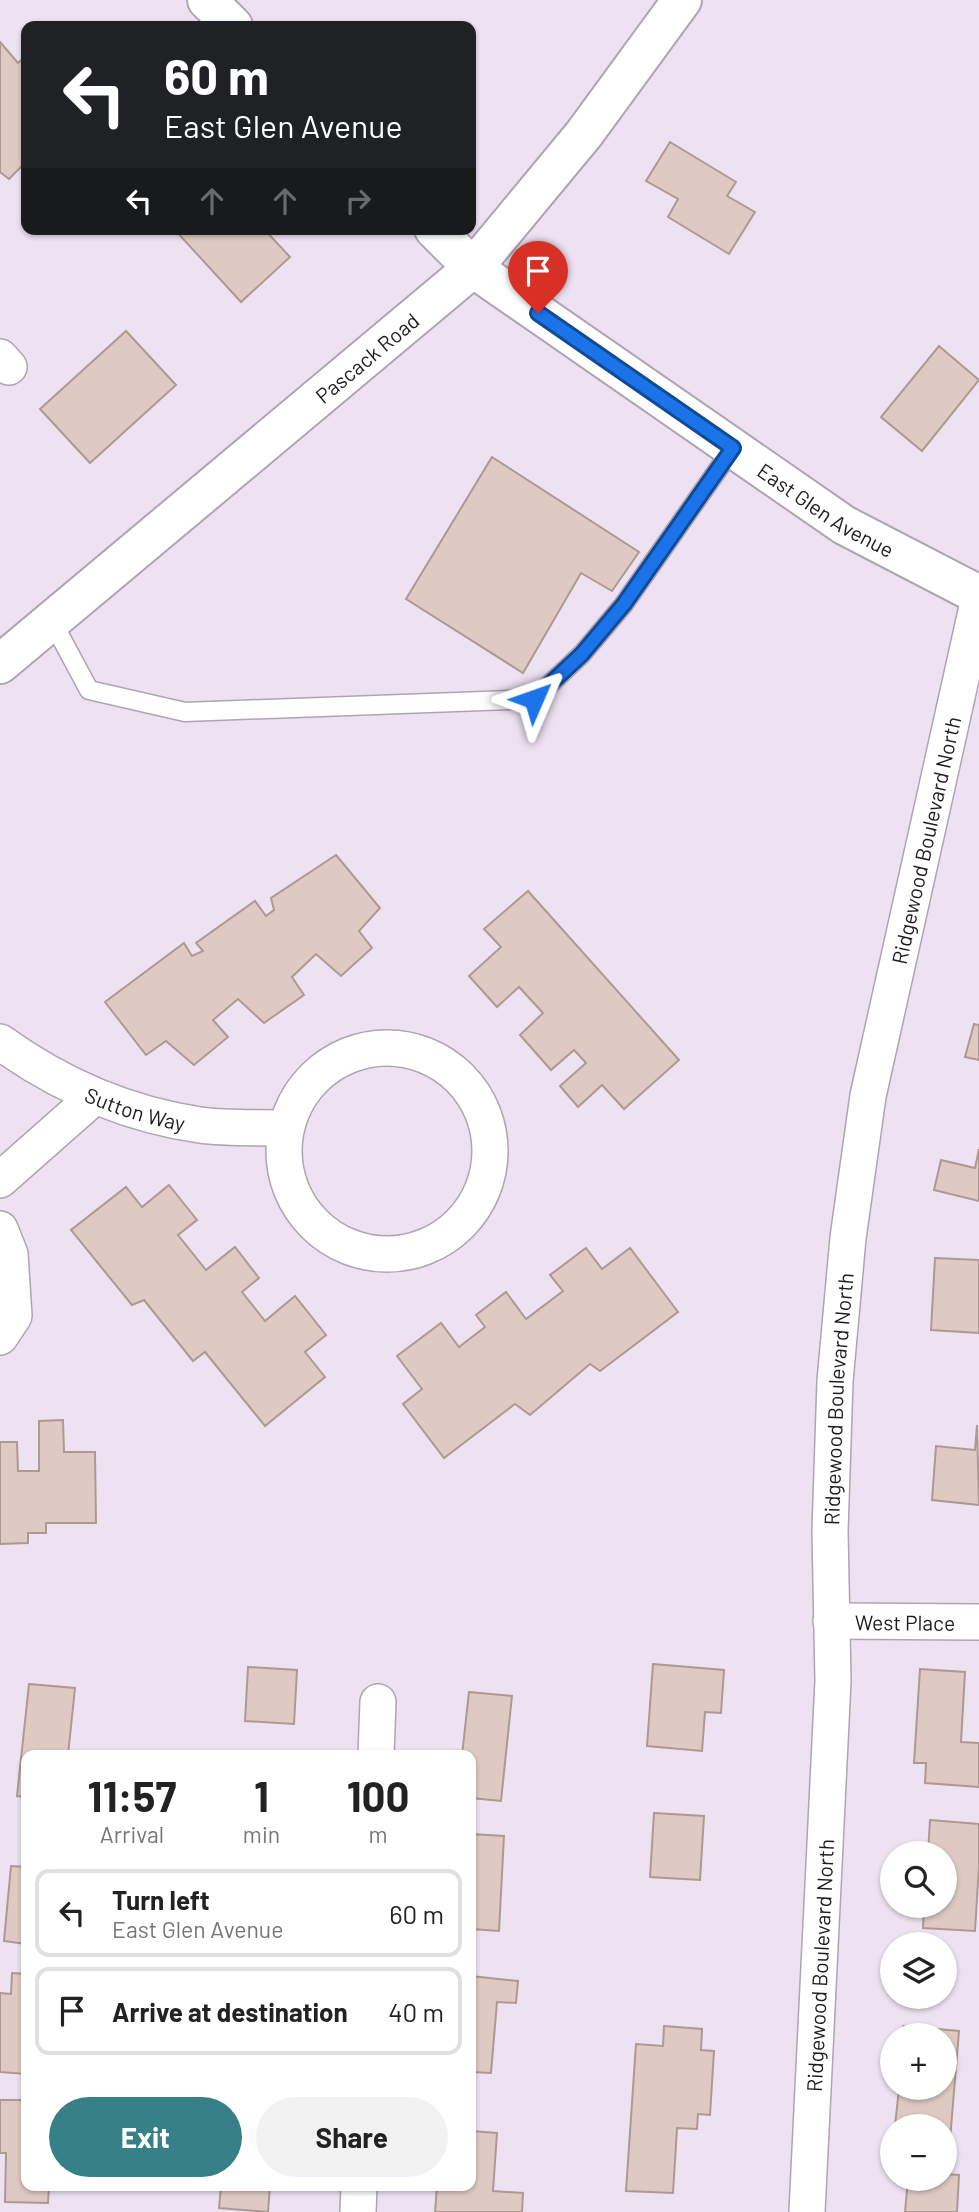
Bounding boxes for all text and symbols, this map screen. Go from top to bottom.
text: 60 m [164,46,269,105]
icon: left [49,49,140,140]
text: East Glen Avenue [164,106,403,144]
icon: left [120,182,158,220]
icon: ahead [193,182,231,220]
icon: ahead [266,182,304,220]
icon: right [339,182,377,220]
pin [508,241,568,313]
icon: arrive [519,252,557,290]
street label: Pascack Road [310,307,423,407]
street label: East Glen Avenue [753,457,899,561]
position arrow [497,662,571,736]
street label: Ridgewood Boulevard North [885,714,965,966]
street label: Sutton Way [82,1081,188,1135]
street label: Ridgewood Boulevard North [818,1271,857,1526]
street label: West Place [855,1609,955,1634]
text: 11:57 [88,1770,176,1820]
text: 1 [254,1770,269,1820]
text: 100 [347,1770,409,1820]
text: Arrival [100,1820,164,1848]
text: min [243,1820,280,1848]
text: m [369,1820,388,1848]
street label: Ridgewood Boulevard North [800,1838,838,2092]
map controls [880,1841,957,2191]
button: search [880,1841,957,1918]
text: Turn left [112,1884,210,1915]
icon: left [53,1894,91,1932]
text: 60 m [389,1898,444,1929]
text: East Glen Avenue [112,1915,283,1943]
button: layers [880,1932,957,2009]
icon: arrive [53,1992,91,2030]
text: Arrive at destination [112,1996,348,2027]
text: 40 m [388,1996,444,2027]
button: + [880,2023,957,2100]
button: Exit [49,2097,242,2177]
button: Share [256,2097,448,2177]
button: − [880,2114,957,2191]

